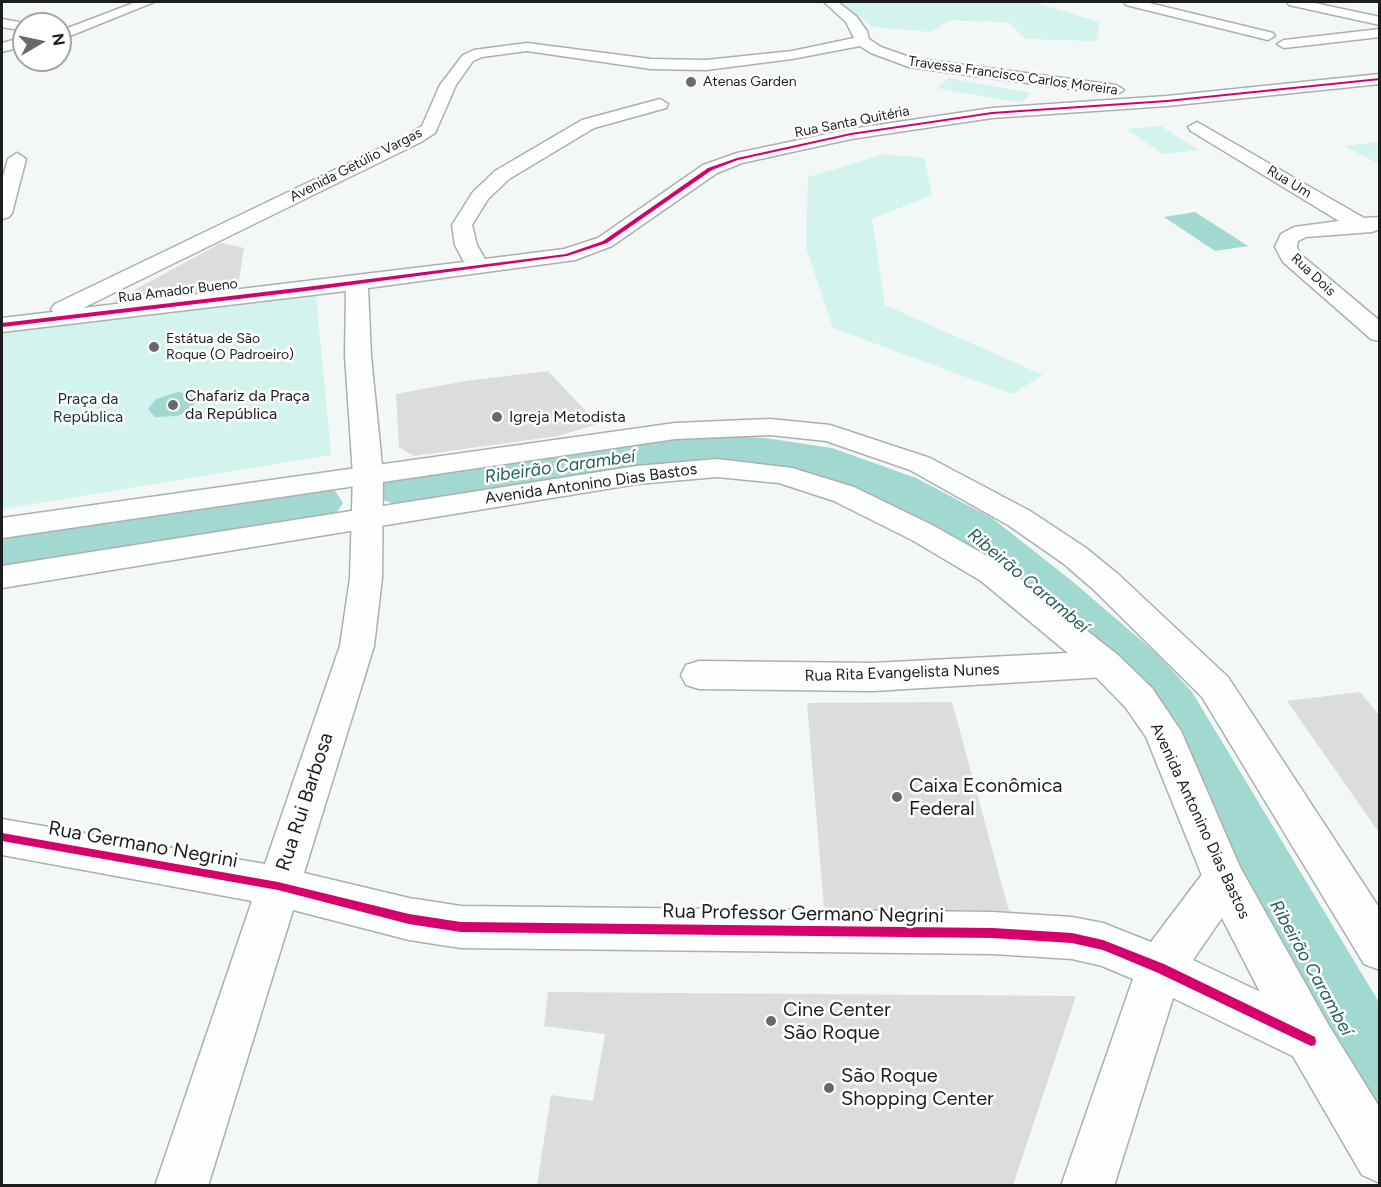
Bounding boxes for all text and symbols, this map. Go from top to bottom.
north arrow [12,12,72,72]
text: N [48,32,69,47]
street label: Travessa Francisco Carlos Moreira [907,53,1119,99]
place label: Atenas Garden [703,74,796,90]
marker: Atenas Garden [684,75,698,89]
street label: Rua Santa Quitéria [793,103,911,141]
street label: Avenida Getúlio Vargas [287,124,425,206]
street label: Rua Um [1264,162,1314,202]
street label: Rua Dois [1287,250,1339,300]
street label: Rua Amador Bueno [117,275,239,307]
place label: Estátua de São Roque (O Padroeiro) [166,331,294,364]
marker: Estátua de São Roque (O Padroeiro) [147,340,161,354]
place label: Chafariz da Praça da República [185,386,310,424]
park label: Praça da República [53,389,123,427]
marker: Chafariz da Praça da República [166,398,180,412]
place label: Igreja Metodista [509,407,626,427]
marker: Igreja Metodista [490,410,504,424]
water label: Ribeirão Carambeí [483,446,637,488]
street label: Avenida Antonino Dias Bastos [484,460,698,508]
water label: Ribeirão Carambeí [963,524,1093,638]
street label: Rua Rita Evangelista Nunes [804,660,1000,686]
street label: Avenida Antonino Dias Bastos [1146,720,1254,922]
street label: Rua Rui Barbosa [271,730,339,874]
place label: Caixa Econômica Federal [909,774,1062,821]
marker: Caixa Econômica Federal [890,790,904,804]
street label: Rua Germano Negrini [46,817,240,873]
water label: Ribeirão Carambeí [1265,896,1357,1040]
street label: Rua Professor Germano Negrini [662,900,944,928]
place label: Cine Center São Roque [783,998,891,1045]
marker: Cine Center São Roque [764,1014,778,1028]
place label: São Roque Shopping Center [841,1064,994,1111]
marker: São Roque Shopping Center [822,1081,836,1095]

